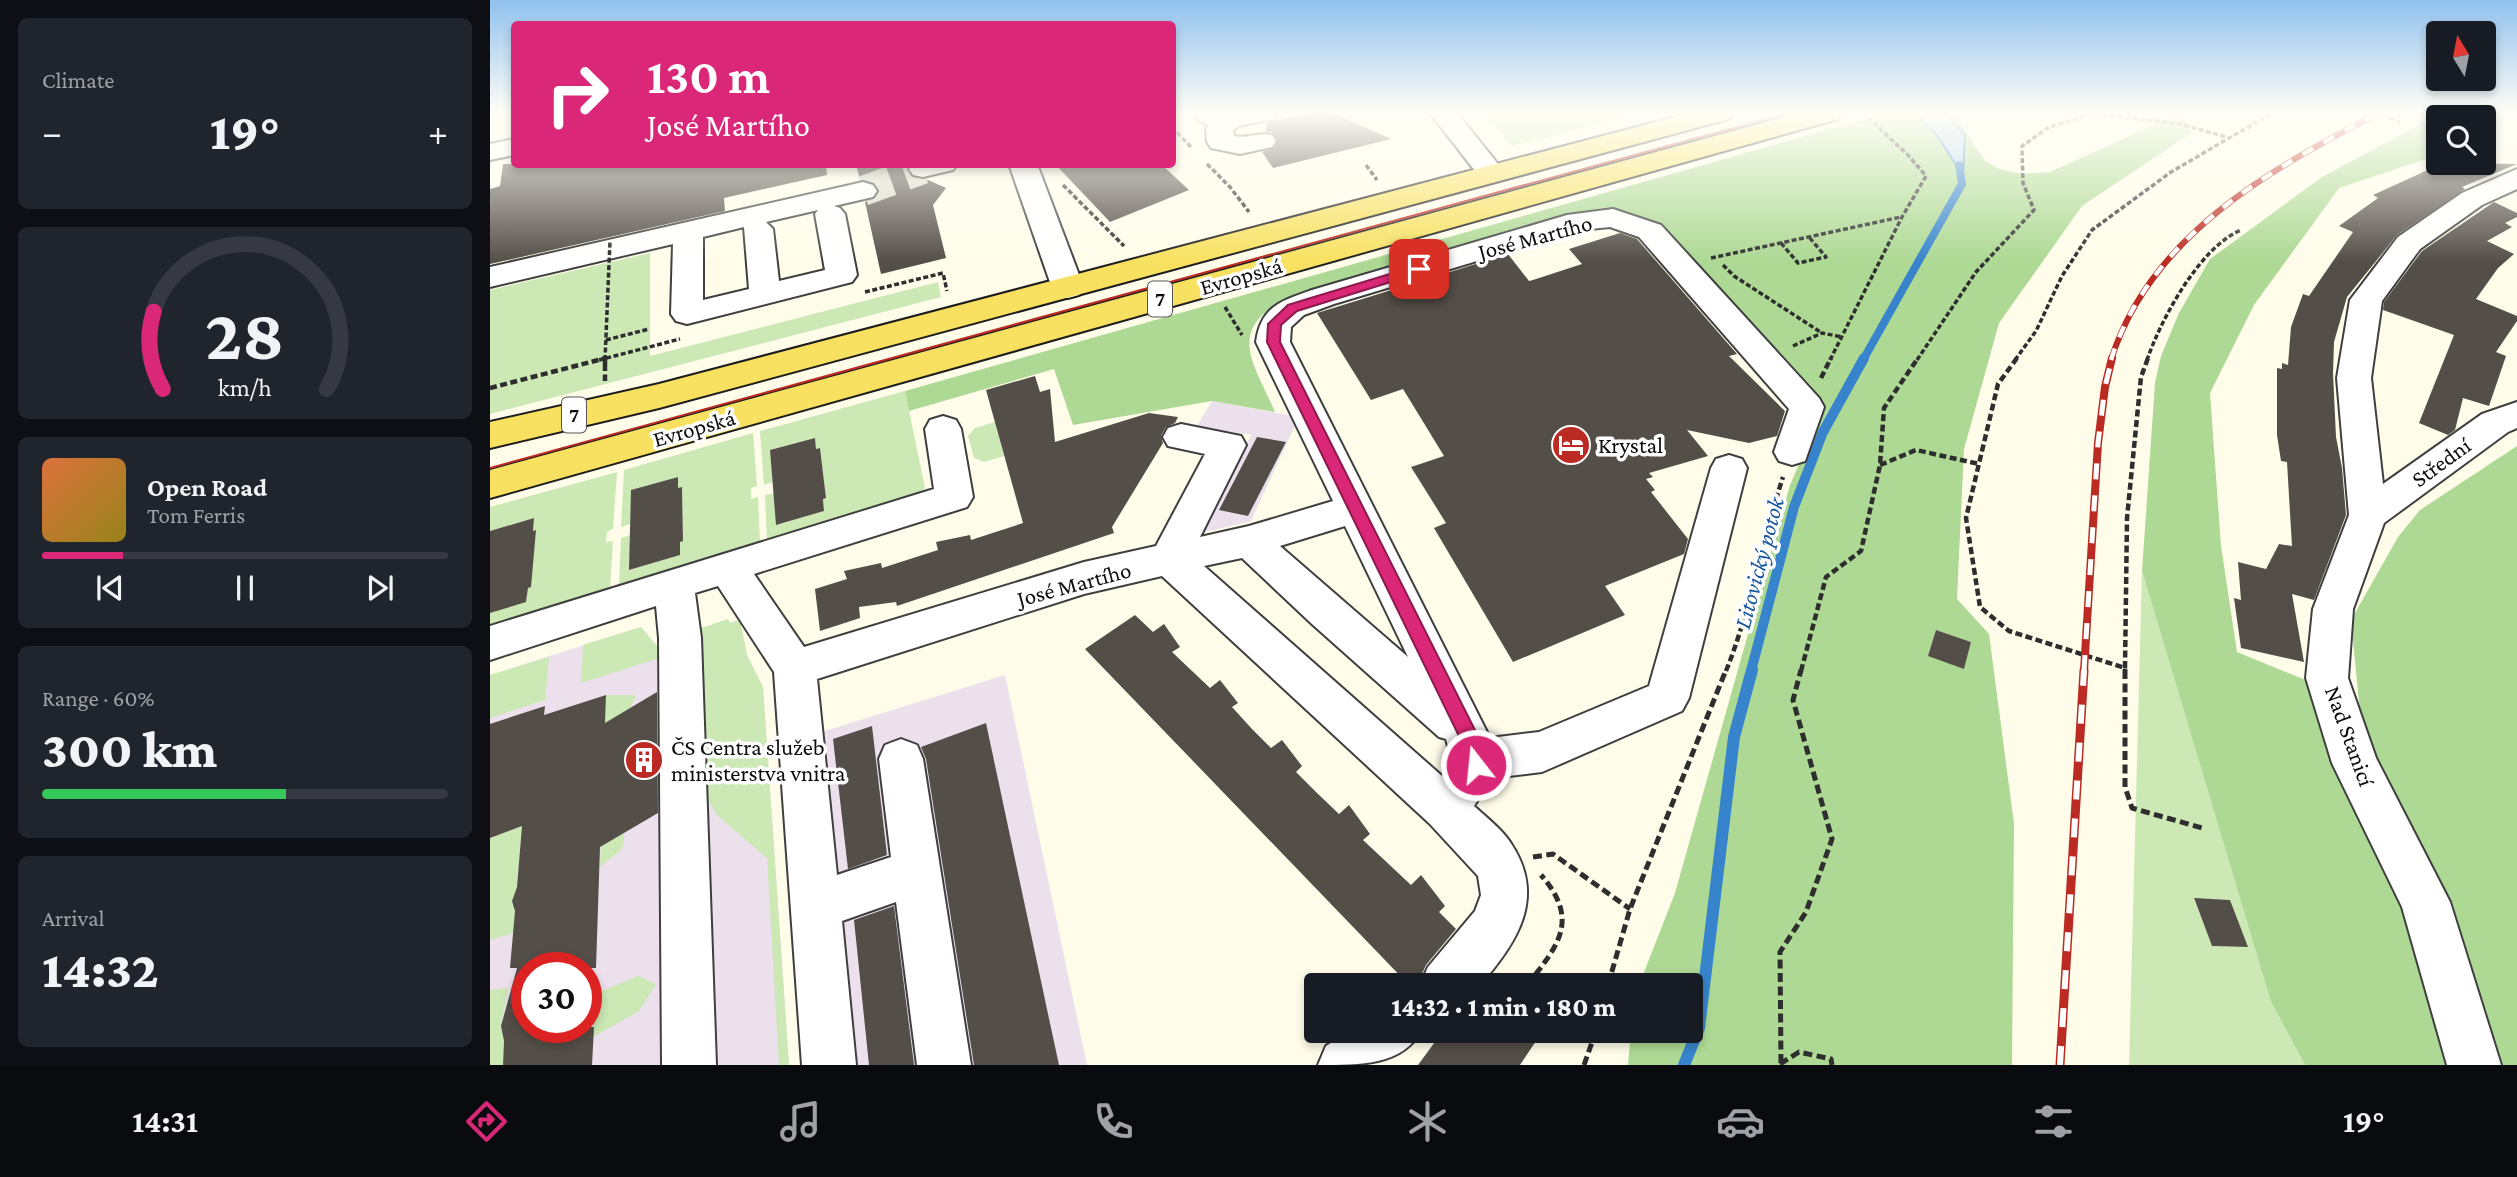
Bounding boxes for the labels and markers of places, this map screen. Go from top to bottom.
pin [1389,239,1449,299]
hotel icon: Krystal [1550,424,1592,466]
place label: Krystal [1598,432,1663,458]
place label: ČS Centra služeb ministerstva vnitra [671,734,846,786]
building icon: ČS Centra služeb ministerstva vnitra [623,739,665,781]

